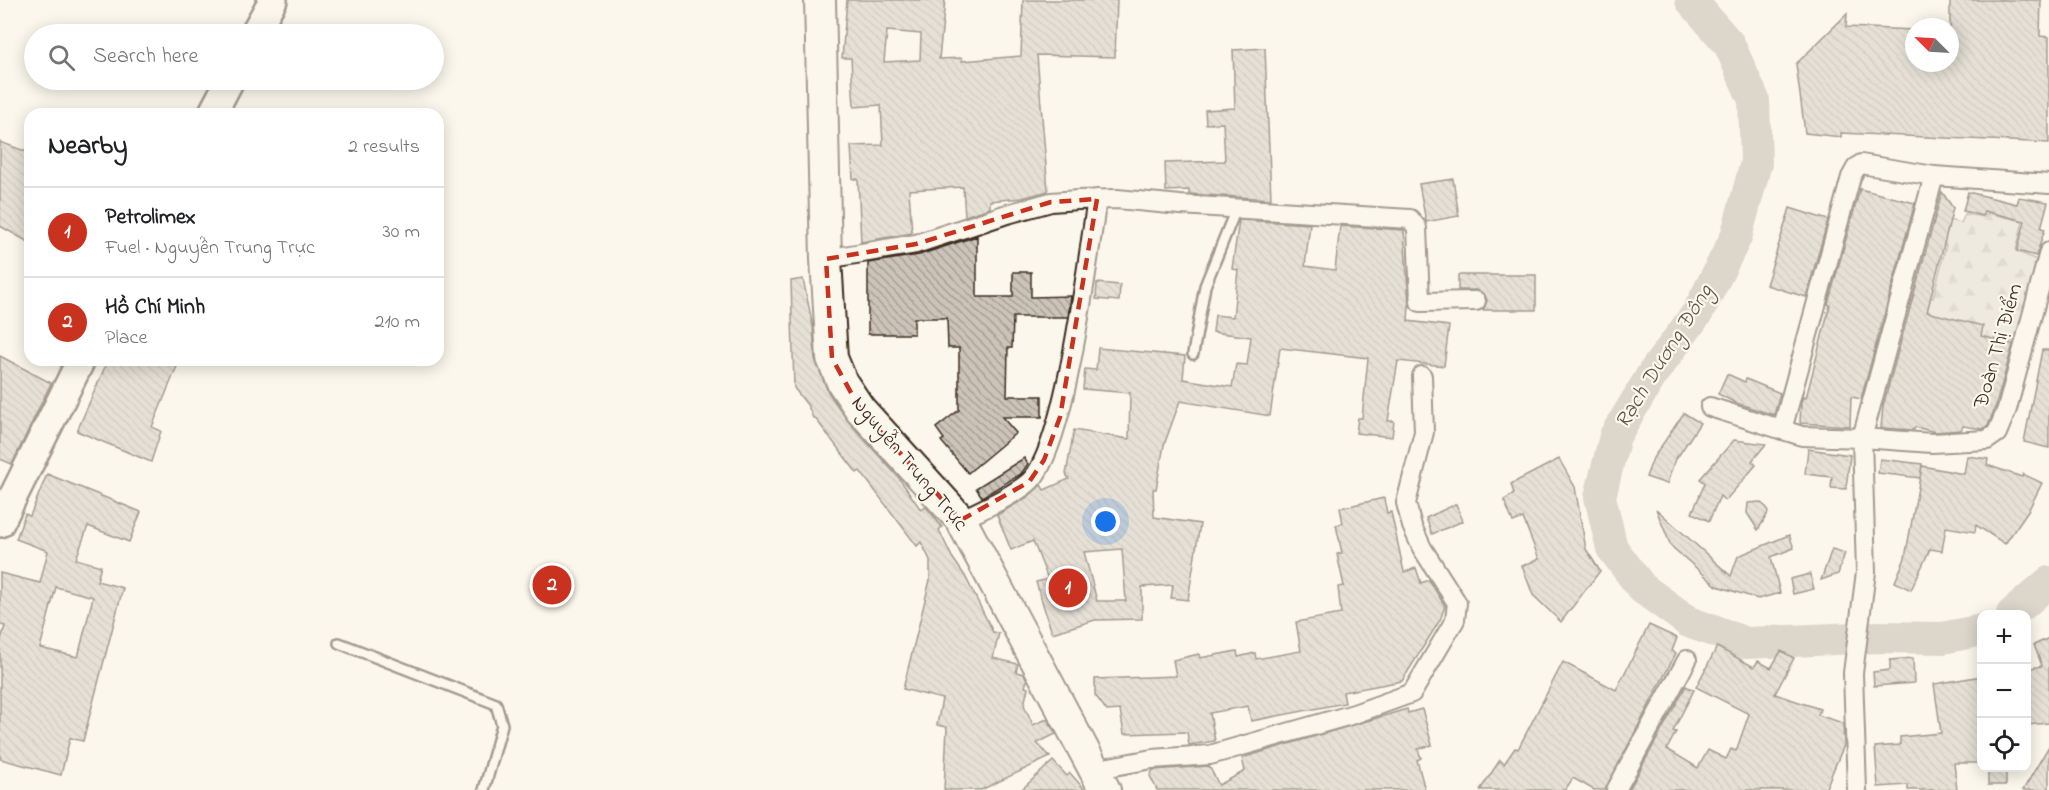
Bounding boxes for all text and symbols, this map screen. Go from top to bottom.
north arrow [1905,18,1959,72]
search box [24,24,444,90]
icon: search [45,41,78,74]
text: Search here [93,41,198,73]
text: Nearby [48,128,127,166]
text: 2 results [348,133,420,162]
text: Petrolimex [105,202,196,234]
text: 1 [64,218,71,247]
text: 30 m [383,218,420,247]
text: Fuel · Nguyễn Trung Trực [105,234,315,263]
water label: Rạch Dương Đông [1608,278,1723,435]
street label: Đoàn Thị Điểm [1967,280,2031,413]
text: Hồ Chí Minh [105,292,205,324]
text: 2 [63,308,72,337]
text: 210 m [375,308,420,337]
text: Place [105,324,147,353]
street label: Nguyễn Trung Trực [842,390,975,540]
your location [1091,507,1120,536]
pin: 2 [532,562,572,608]
pin: 1 [1048,566,1088,610]
map controls [1977,610,2031,772]
button: + [1977,610,2031,664]
button: − [1977,664,2031,718]
button: locate [1977,718,2031,772]

